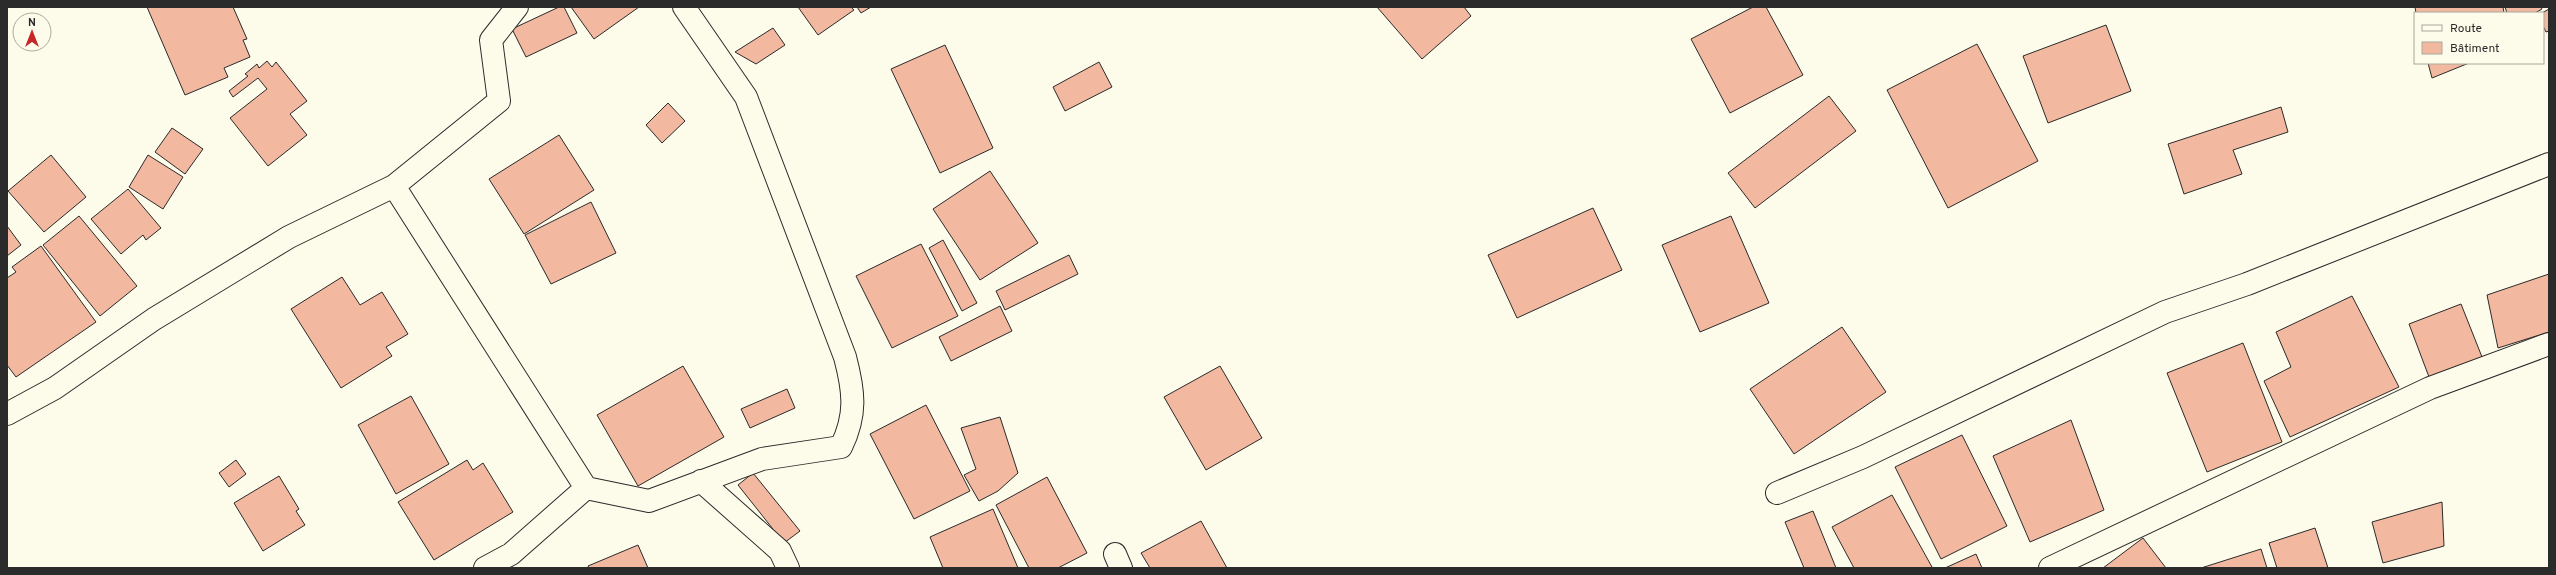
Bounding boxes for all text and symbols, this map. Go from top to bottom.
north arrow [12,12,52,52]
legend [2414,12,2544,64]
text: N [28,16,36,30]
text: Route [2450,21,2482,37]
text: Bâtiment [2450,41,2500,57]

